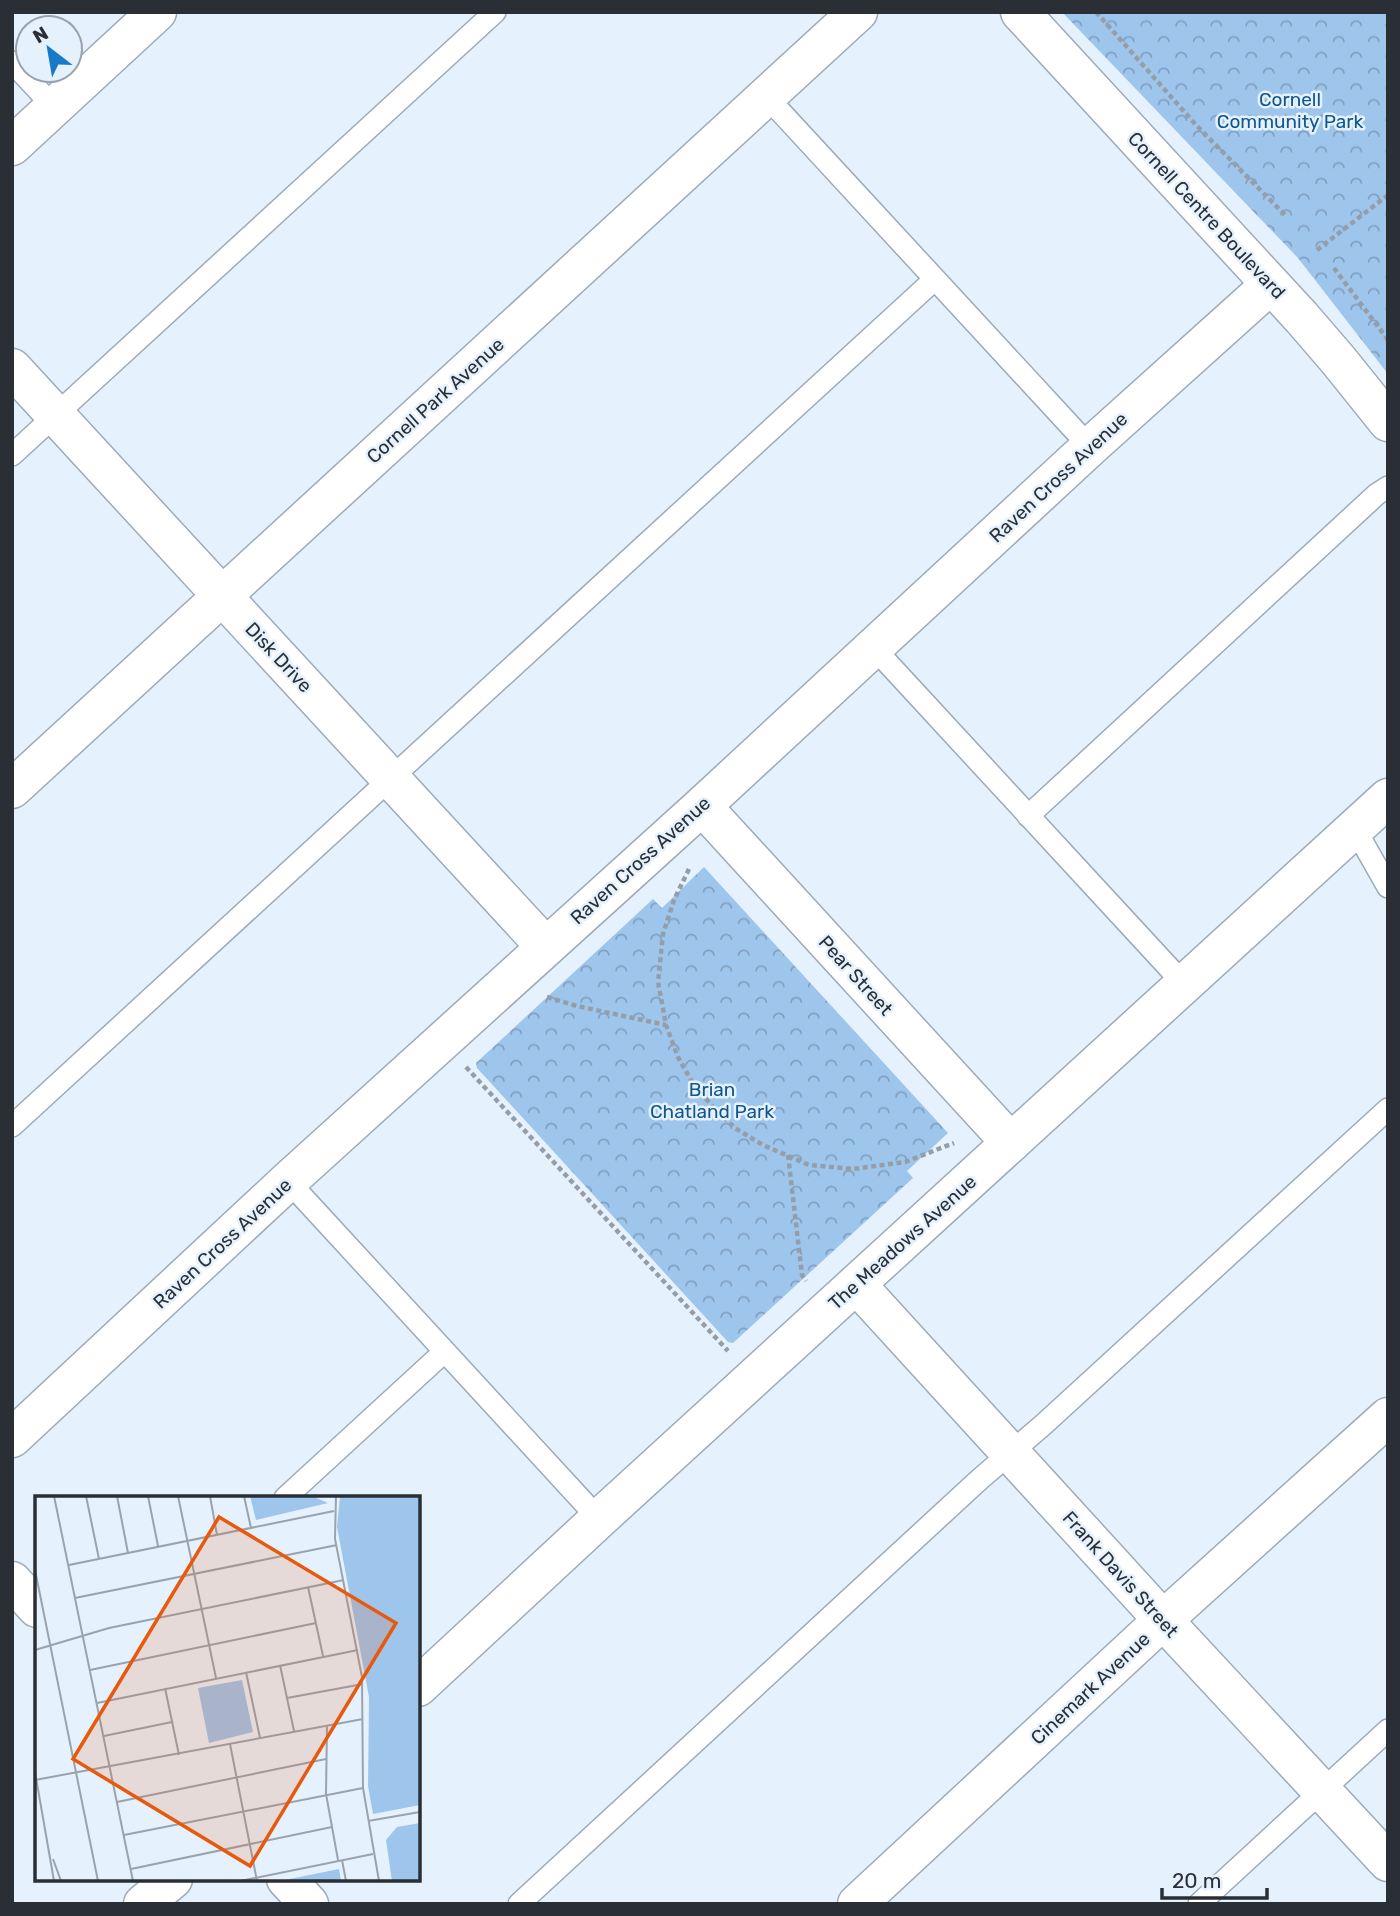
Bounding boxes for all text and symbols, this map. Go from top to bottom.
north arrow [14,14,84,84]
text: N [29,21,52,48]
park label: Cornell Community Park [1217,88,1363,133]
street label: Cornell Centre Boulevard [1123,127,1290,304]
street label: Cornell Park Avenue [362,333,509,468]
street label: Raven Cross Avenue [985,407,1132,547]
street label: Disk Drive [240,618,317,697]
street label: Raven Cross Avenue [566,791,715,929]
street label: Pear Street [814,931,898,1020]
park label: Brian Chatland Park [650,1078,774,1123]
street label: The Meadows Avenue [824,1170,981,1315]
street label: Raven Cross Avenue [149,1173,296,1313]
inset map [35,1496,420,1881]
street label: Frank Davis Street [1058,1506,1184,1643]
street label: Cinemark Avenue [1026,1627,1155,1749]
scale bar [1162,1856,1267,1900]
text: 20 m [1172,1868,1221,1893]

